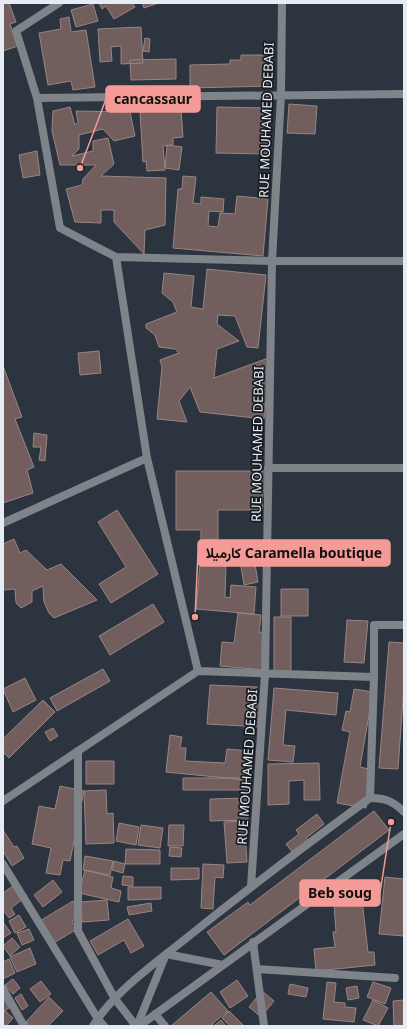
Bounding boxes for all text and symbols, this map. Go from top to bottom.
street label: RUE MOUHAMED DEBABI [254,42,278,198]
callout: cancassaur [106,86,200,112]
text: cancassaur [114,89,193,108]
street label: RUE MOUHAMED DEBABI [247,366,267,522]
callout: كارميلا Caramella boutique [198,540,390,566]
text: كارميلا Caramella boutique [206,543,382,562]
street label: RUE MOUHAMED DEBABI [233,689,261,845]
callout: Beb soug [300,880,380,906]
text: Beb soug [308,883,372,902]

